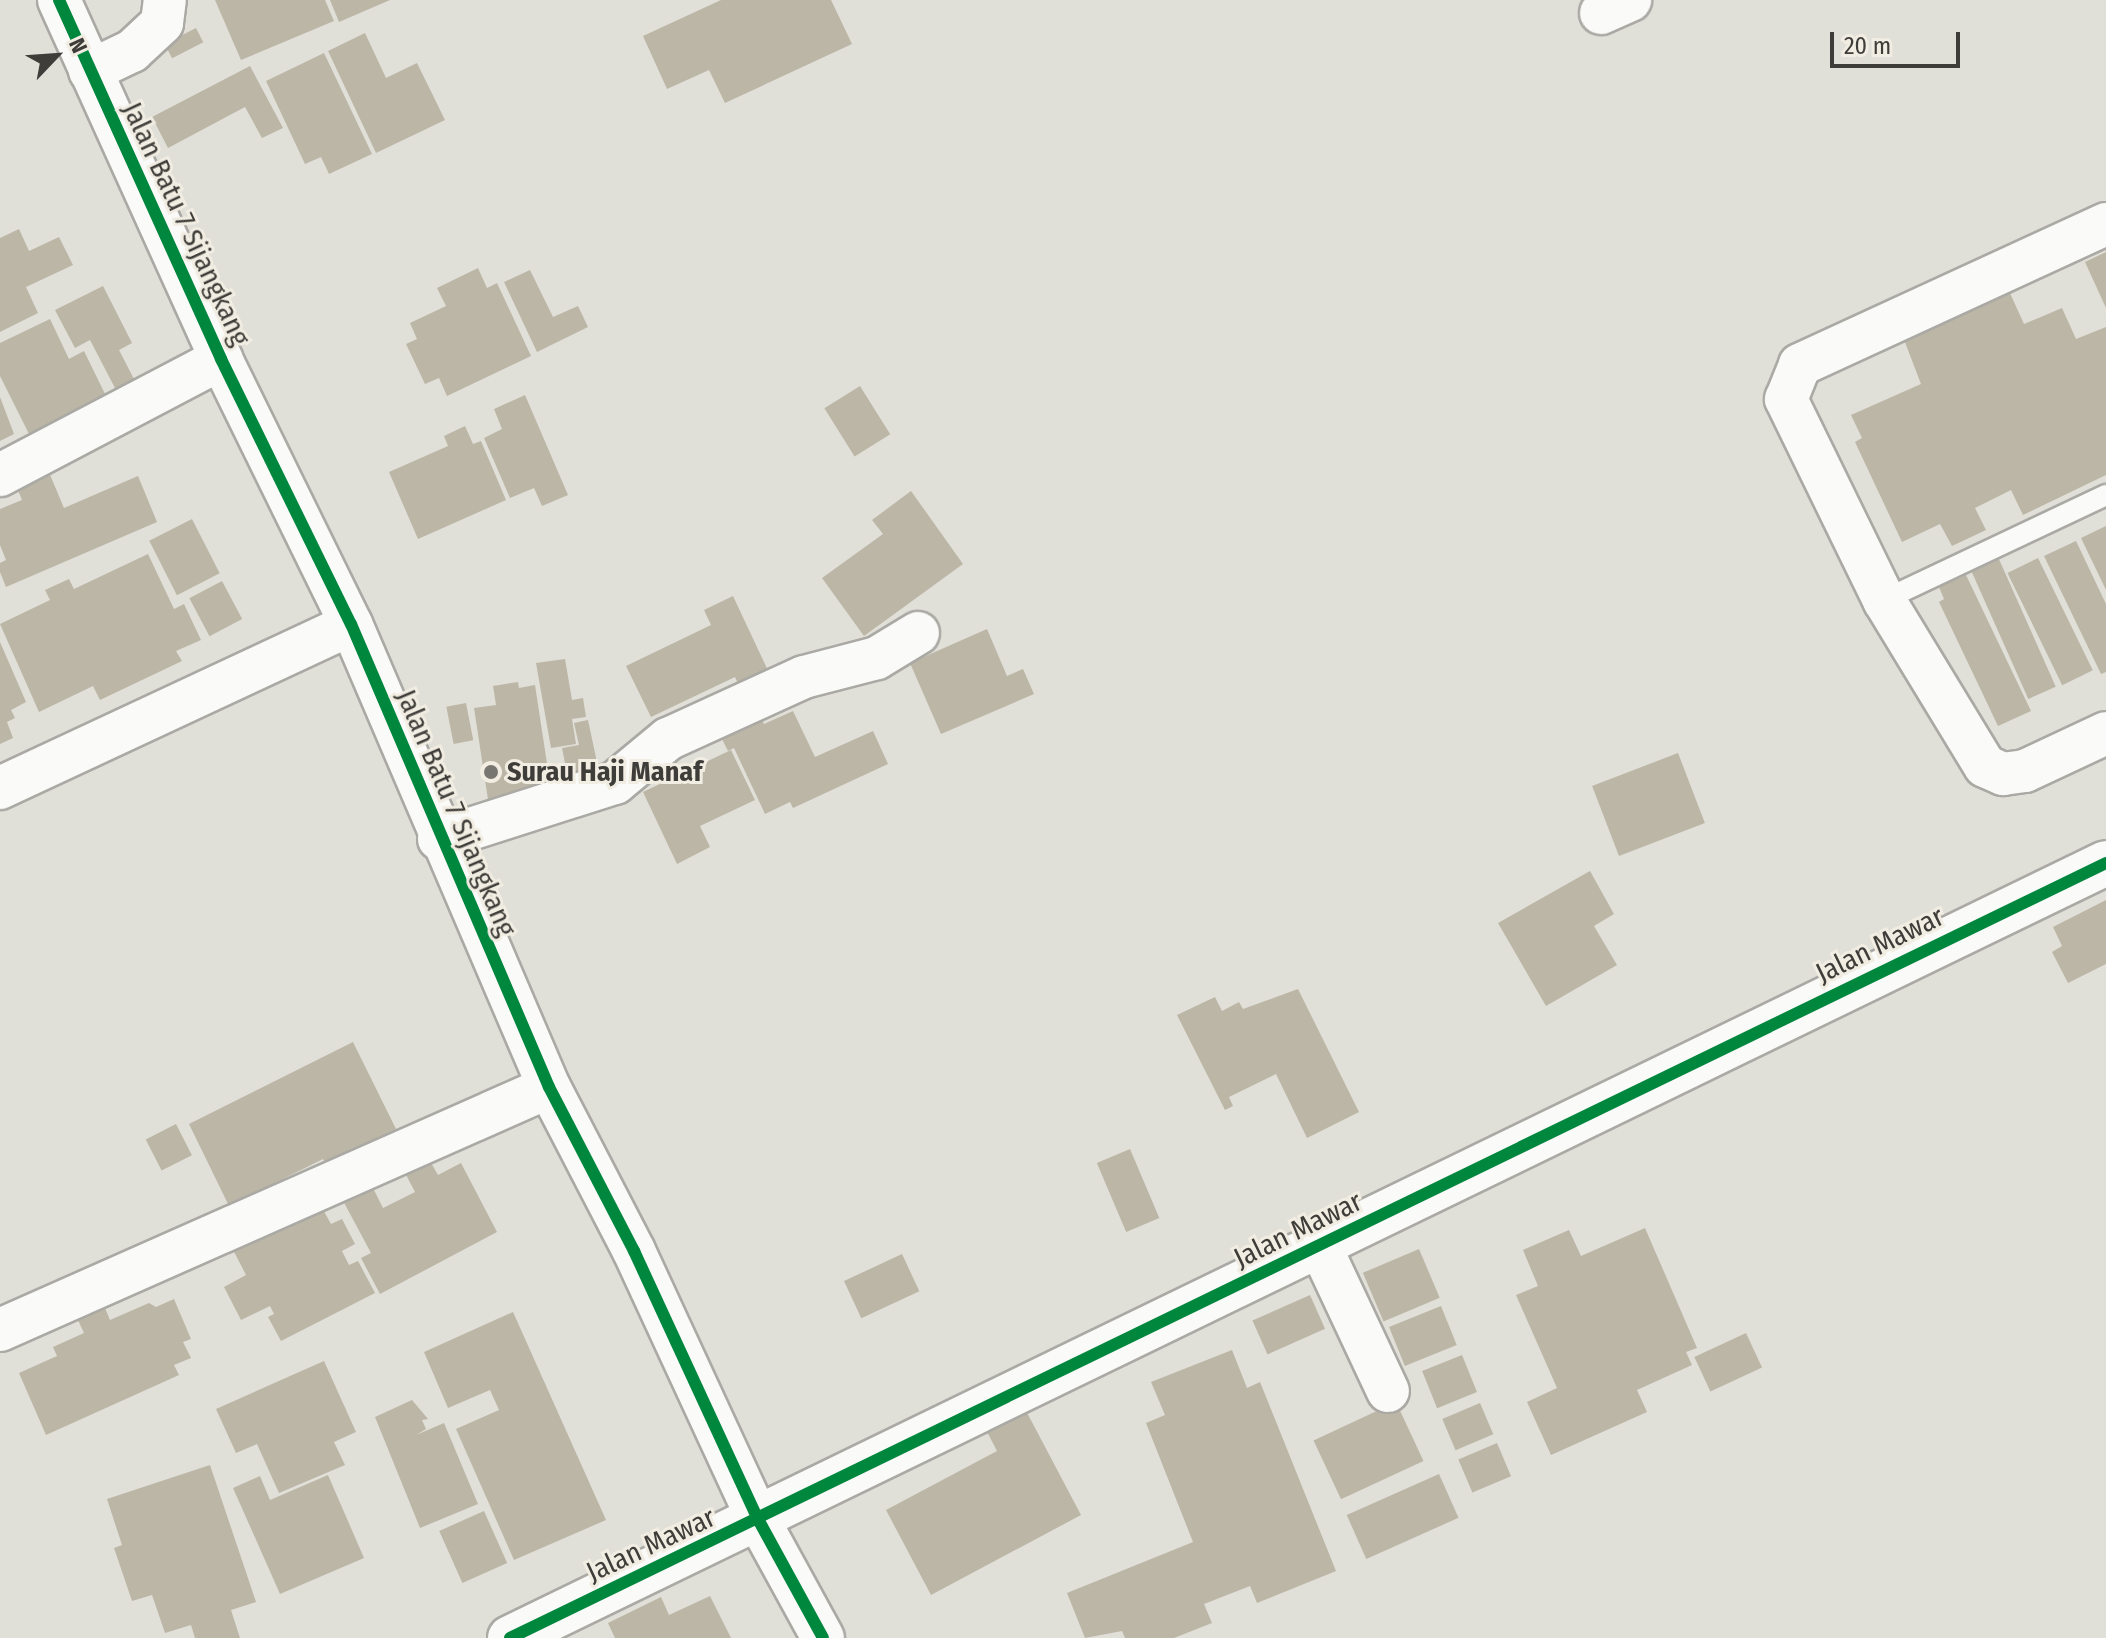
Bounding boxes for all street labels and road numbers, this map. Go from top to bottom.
street label: Jalan Batu 7 Sijangkang [115,97,257,351]
street label: Jalan Batu 7 Sijangkang [389,685,523,941]
street label: Jalan Mawar [1810,900,1950,990]
street label: Jalan Mawar [1228,1185,1368,1275]
street label: Jalan Mawar [581,1501,721,1589]

